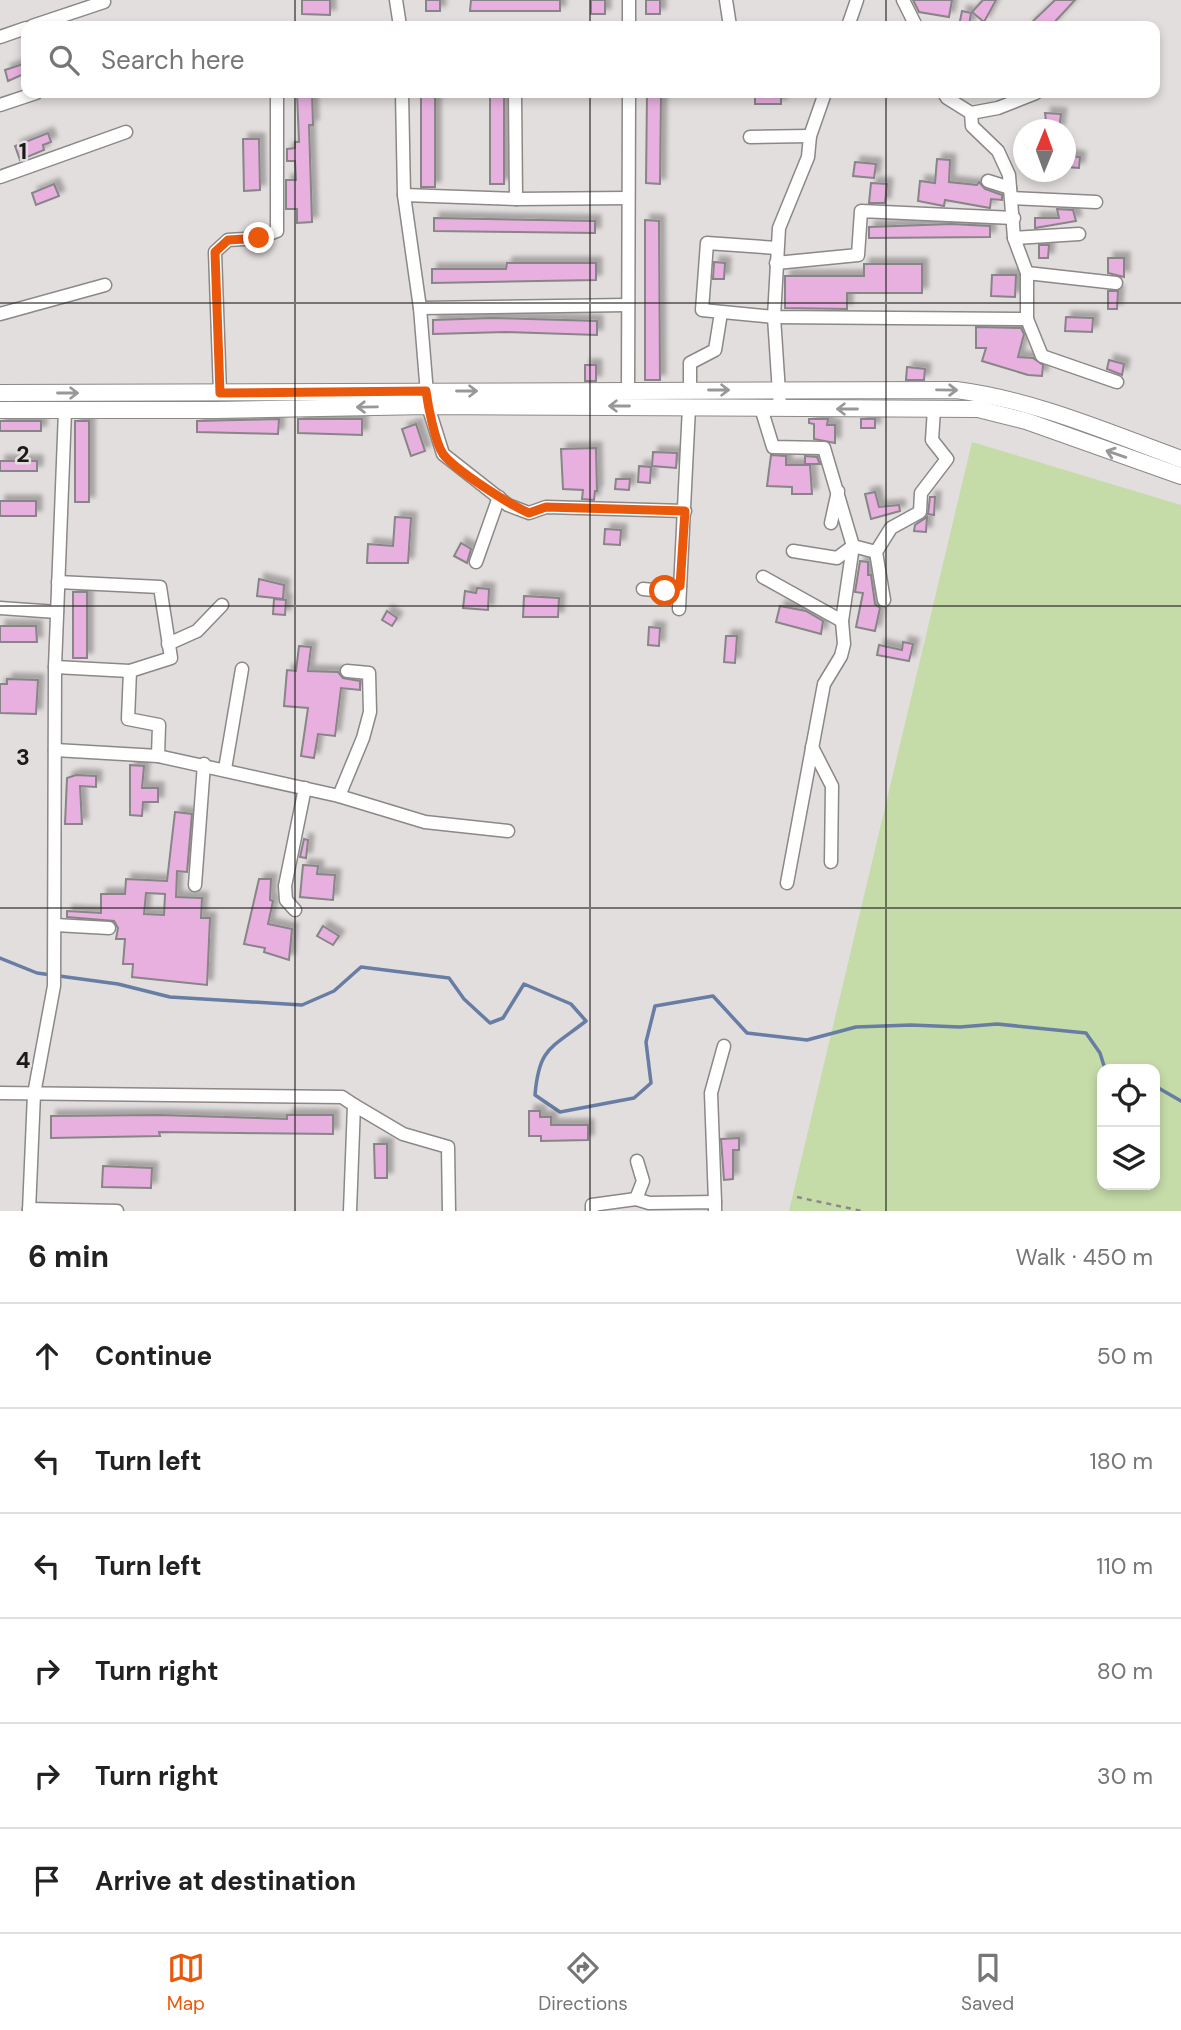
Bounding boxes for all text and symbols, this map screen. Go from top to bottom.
search box [21,21,1160,98]
icon: search [45,41,83,79]
text: Search here [101,43,244,77]
north arrow [1013,119,1076,182]
text: 1 [19,136,27,166]
route end [243,222,274,253]
one-way arrow [707,383,730,397]
one-way arrow [455,384,478,398]
one-way arrow [935,384,958,397]
one-way arrow [56,386,79,400]
one-way arrow [608,399,631,413]
one-way arrow [356,400,379,414]
one-way arrow [836,402,859,416]
text: 2 [16,439,30,469]
one-way arrow [1106,447,1128,459]
route start [649,575,680,606]
text: 3 [16,742,30,772]
text: 4 [16,1045,31,1075]
map controls [1097,1064,1160,1190]
button: locate [1097,1064,1160,1127]
button: layers [1097,1127,1160,1190]
text: 6 min [28,1237,109,1276]
text: Walk · 450 m [1016,1242,1153,1272]
icon: ahead [28,1337,66,1375]
text: Continue [95,1339,212,1373]
text: 50 m [1097,1341,1153,1371]
icon: left [28,1442,66,1480]
text: Turn left [95,1444,202,1478]
text: 180 m [1089,1446,1153,1476]
icon: left [28,1547,66,1585]
text: Turn left [95,1549,202,1583]
text: 110 m [1096,1551,1153,1581]
icon: right [28,1652,66,1690]
text: Turn right [95,1654,219,1688]
text: 80 m [1097,1656,1153,1686]
icon: right [28,1757,66,1795]
text: Turn right [95,1759,219,1793]
text: 30 m [1097,1761,1153,1791]
icon: arrive [28,1862,66,1900]
text: Arrive at destination [95,1864,356,1898]
tab: Map [167,1949,205,2016]
tab: Directions [538,1949,628,2016]
tab: Saved [961,1949,1014,2016]

